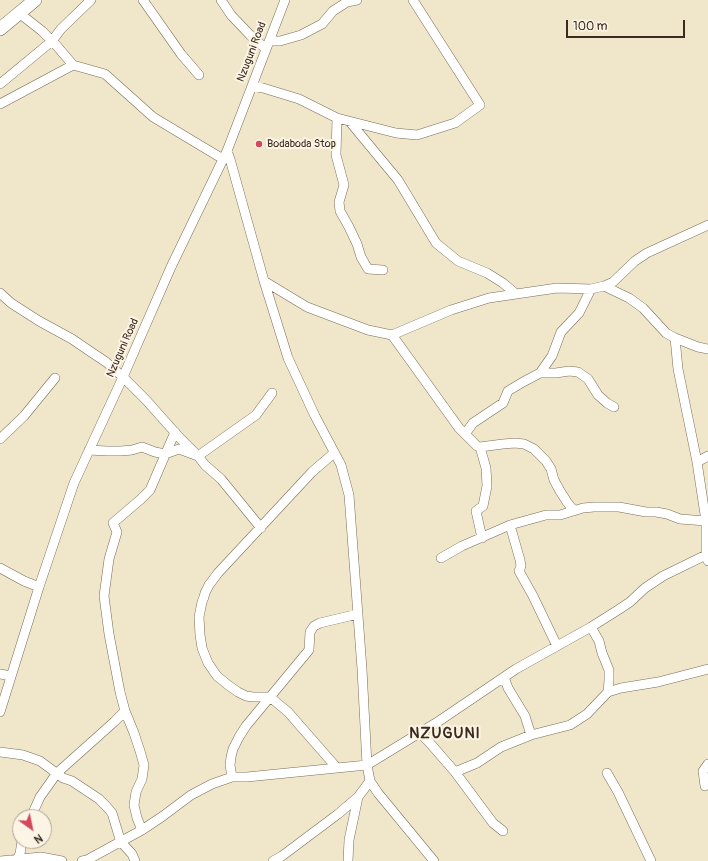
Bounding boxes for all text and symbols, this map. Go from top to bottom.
scale bar [568,12,687,38]
text: 100 m [573,19,607,34]
street label: Nzuguni Road [235,20,269,84]
place label: Bodaboda Stop [267,137,336,151]
marker: Bodaboda Stop [254,139,264,149]
street label: Nzuguni Road [104,316,142,380]
district label: NZUGUNI [409,725,481,743]
north arrow [12,809,52,849]
text: N [32,831,45,846]

